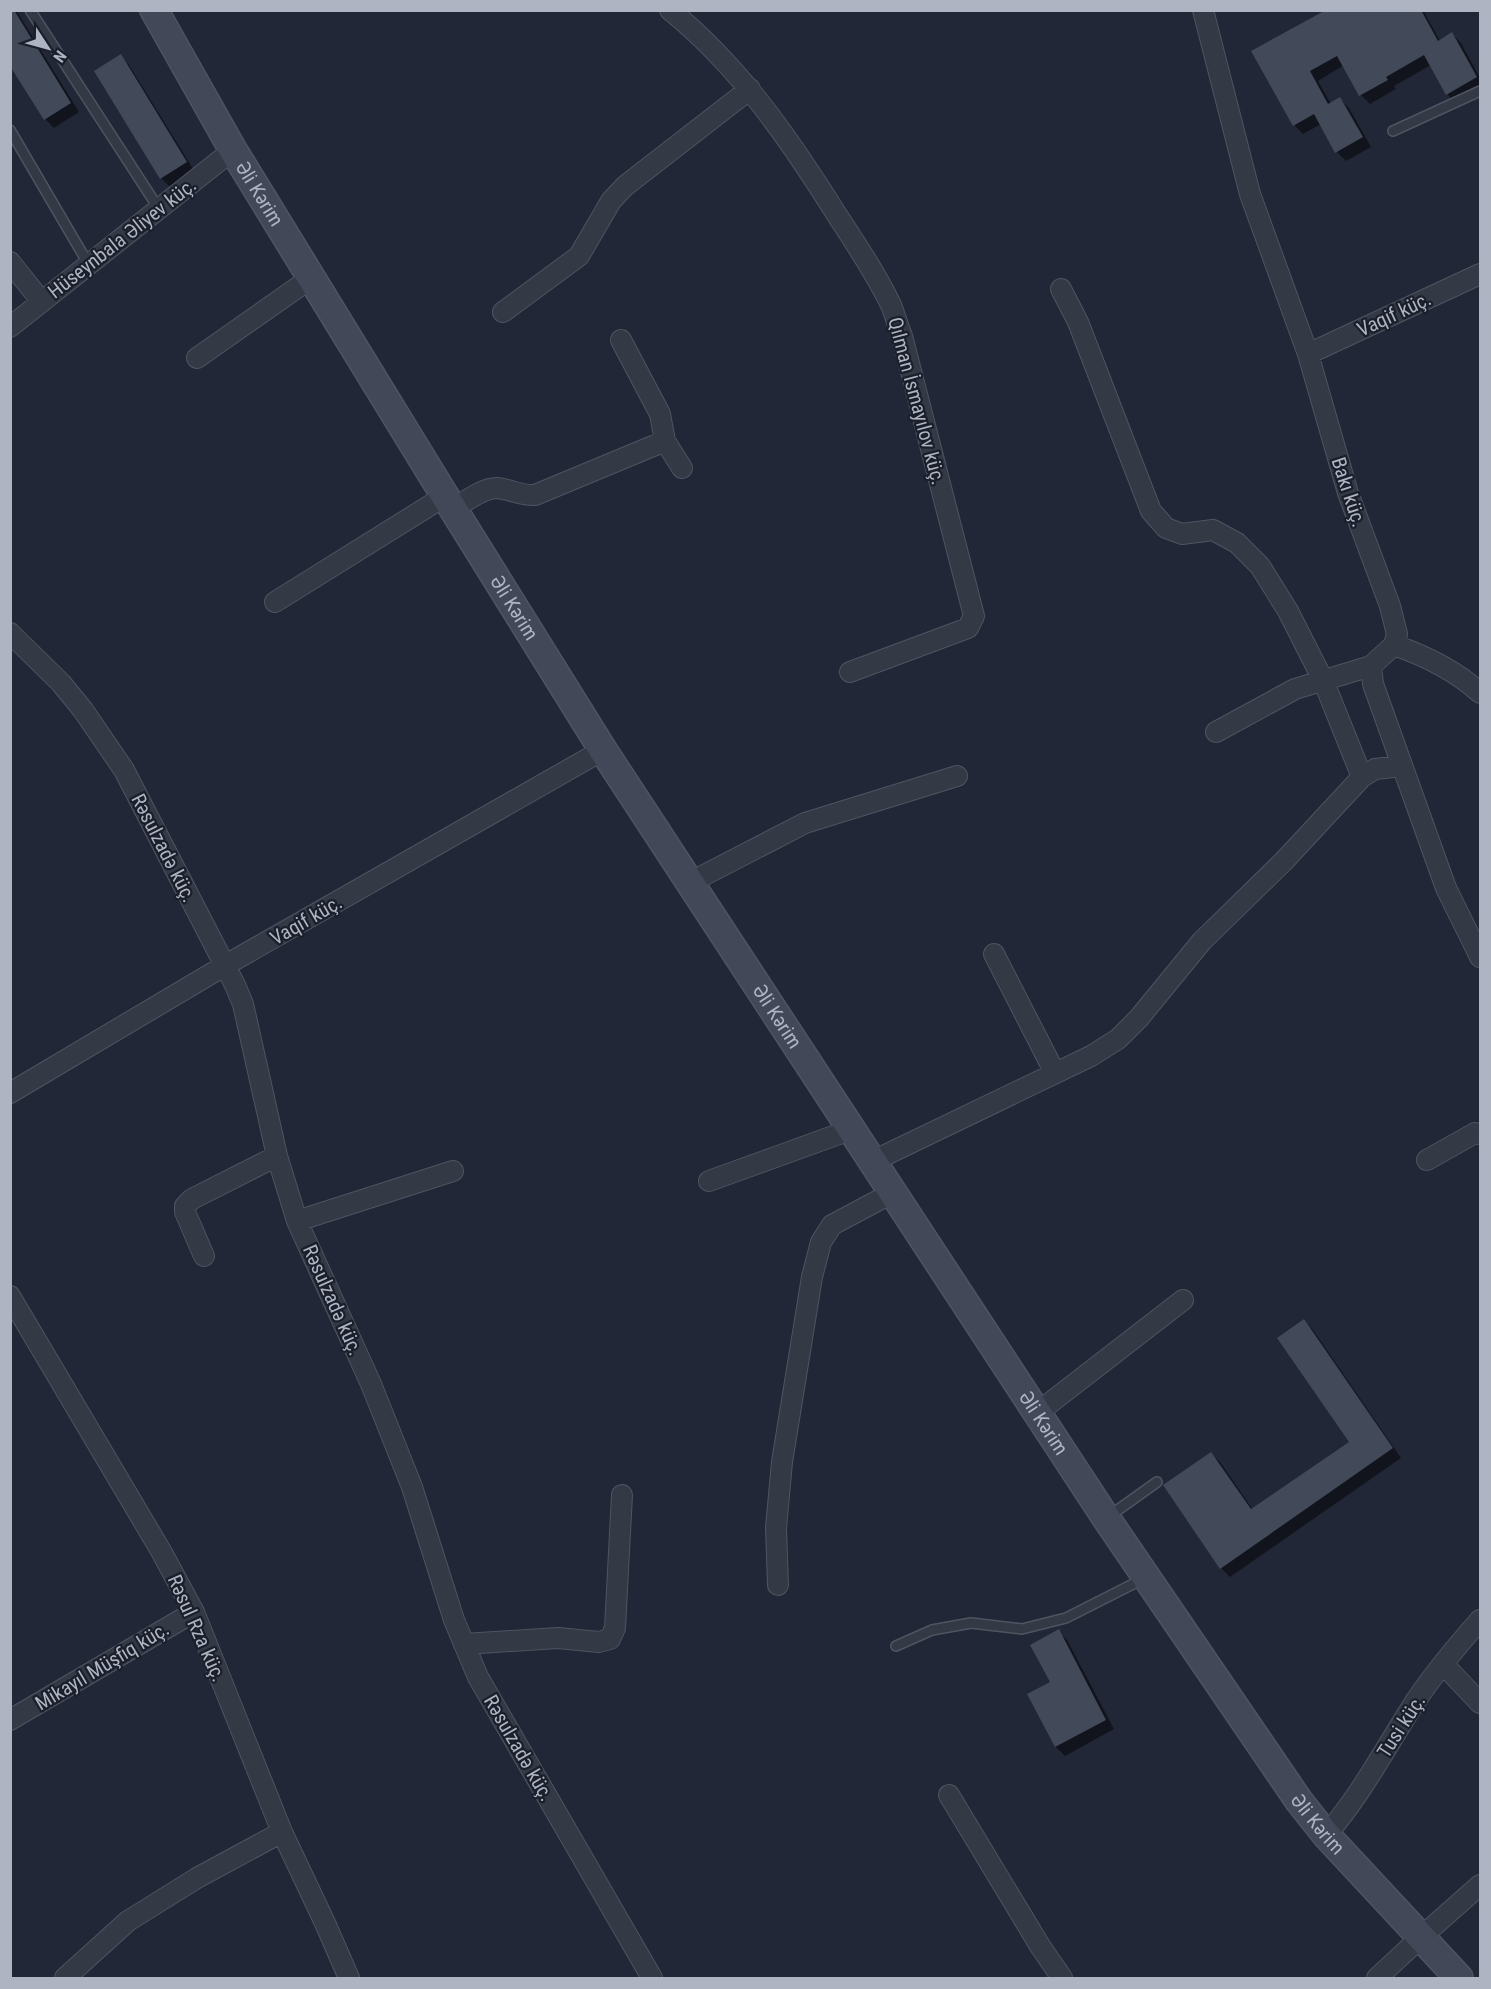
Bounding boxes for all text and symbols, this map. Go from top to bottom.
north arrow [18,18,78,78]
text: N [49,47,70,66]
street label: Əli Kərim [231,157,289,231]
street label: Hüseynbala Əliyev küç. [43,173,201,303]
street label: Vaqif küç. [1353,286,1435,342]
street label: Qılman İsmayılov küç. [883,314,951,488]
street label: Bakı küç. [1326,454,1372,530]
street label: Əli Kərim [485,571,544,644]
street label: Rəsulzadə küç. [126,790,202,906]
street label: Vaqif küç. [266,890,346,950]
street label: Əli Kərim [748,980,807,1053]
street label: Rəsulzadə küç. [298,1241,368,1359]
street label: Əli Kərim [1014,1386,1073,1459]
street label: Rəsul Rza küç. [163,1571,231,1685]
street label: Mikayıl Müşfiq küç. [31,1617,173,1715]
street label: Tusi küç. [1372,1690,1430,1762]
street label: Rəsulzadə küç. [479,1691,559,1805]
street label: Əli Kərim [1286,1789,1350,1859]

